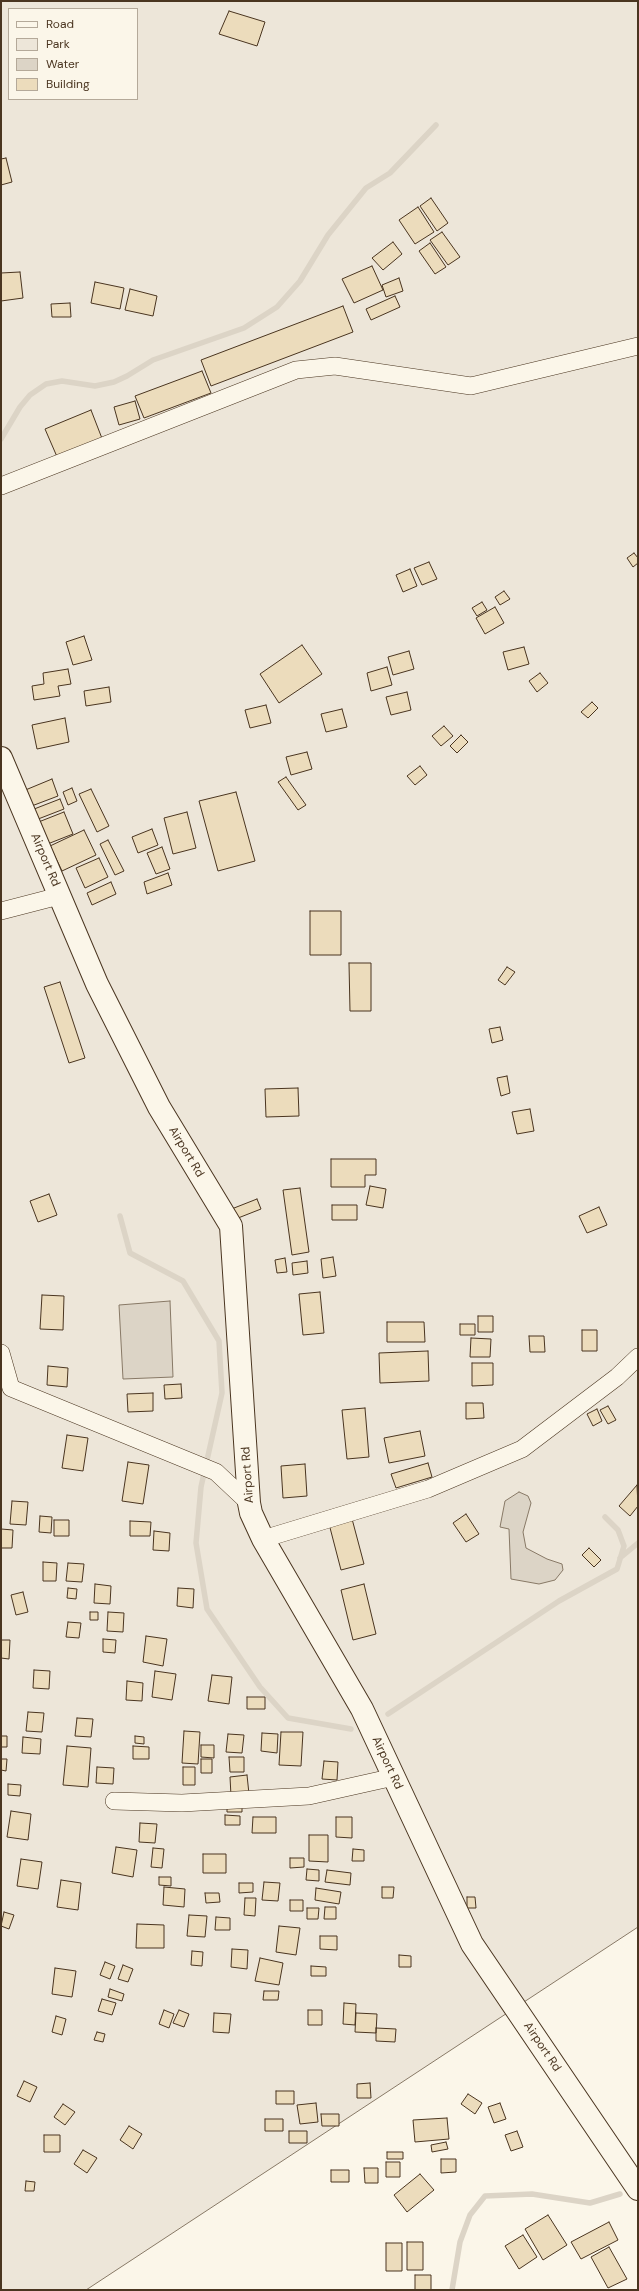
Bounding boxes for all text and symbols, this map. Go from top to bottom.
legend [8,8,138,100]
text: Road [46,16,74,32]
text: Park [46,36,70,52]
text: Water [46,56,79,72]
text: Building [46,76,90,92]
street label: Airport Rd [27,831,63,889]
street label: Airport Rd [165,1124,207,1180]
street label: Airport Rd [239,1446,257,1504]
street label: Airport Rd [369,1734,405,1792]
street label: Airport Rd [520,2020,564,2074]

